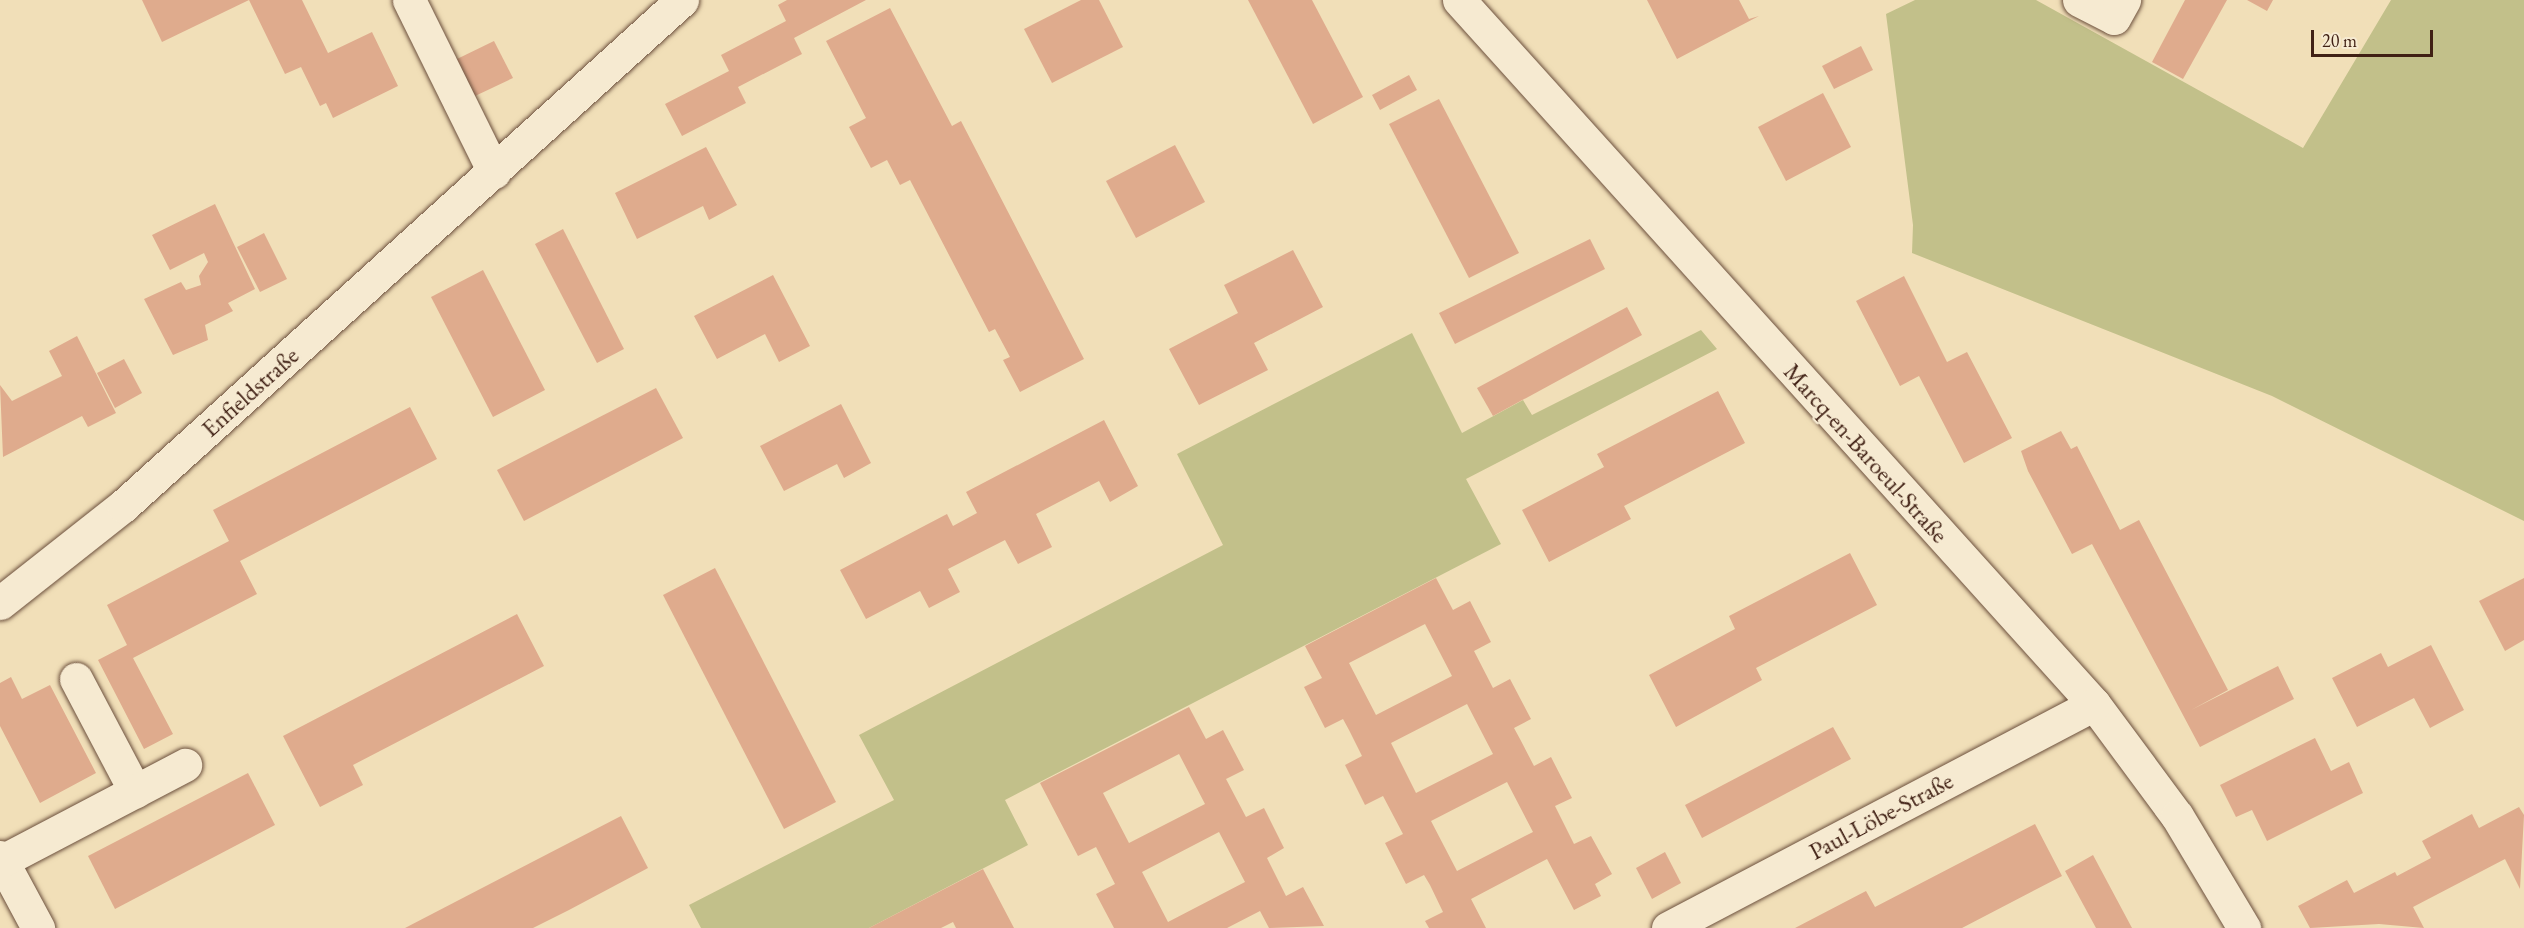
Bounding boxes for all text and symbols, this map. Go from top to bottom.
scale bar [2314,18,2436,56]
text: 20 m [2322,29,2357,52]
street label: Enfieldstraße [196,341,304,443]
street label: Marcq-en-Baroeul-Straße [1778,357,1954,549]
street label: Paul-Löbe-Straße [1804,766,1958,866]

